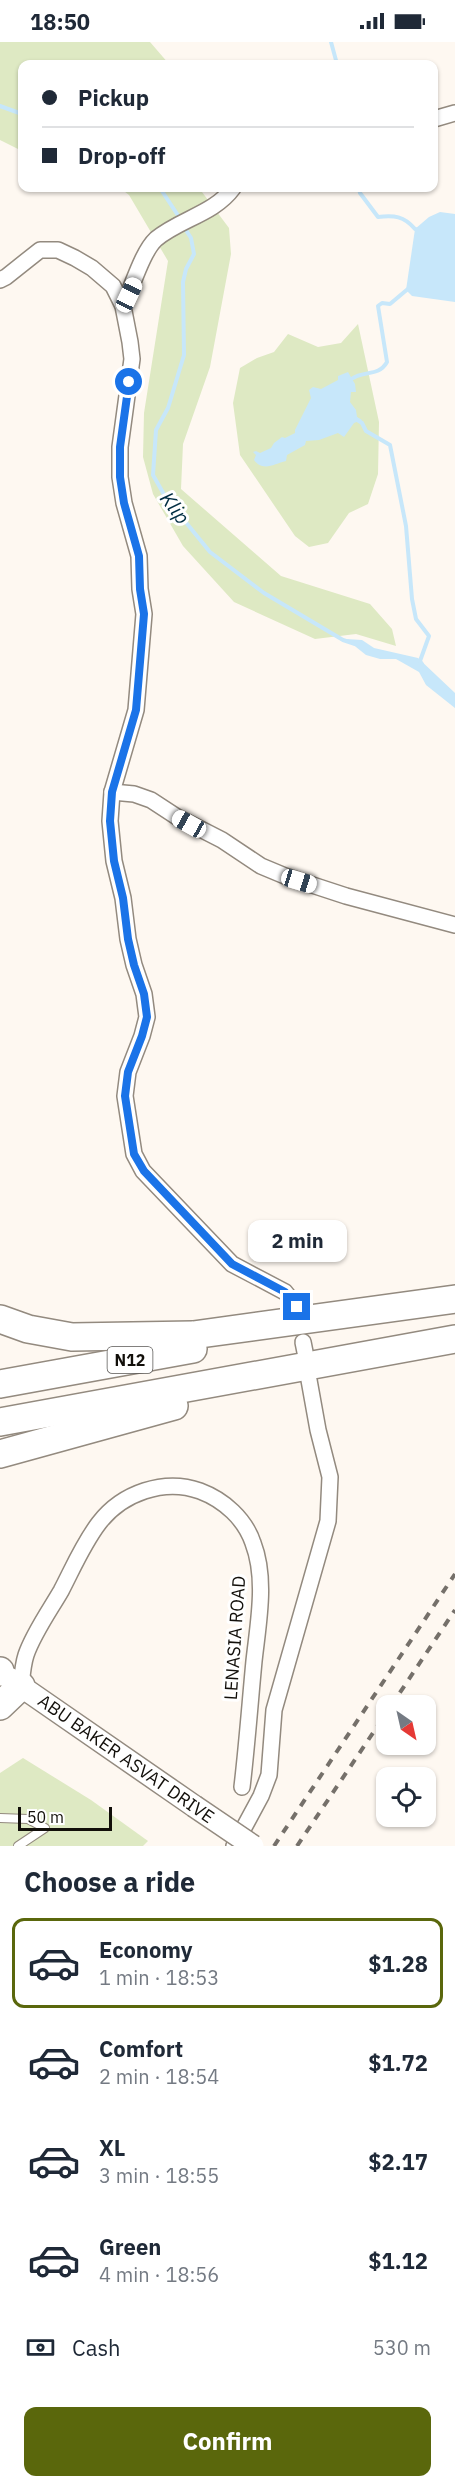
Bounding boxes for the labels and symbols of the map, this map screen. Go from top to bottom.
car [113,275,145,315]
route start [115,368,142,395]
water label: Klip [154,486,197,530]
car [169,807,209,841]
car [279,867,319,895]
callout: 2 min [248,1220,346,1262]
route end [283,1293,310,1320]
road number: N12 [108,1347,152,1373]
street label: LENASIA ROAD [219,1575,250,1701]
street label: ABU BAKER ASVAT DRIVE [34,1689,219,1828]
north arrow [376,1695,436,1755]
scale bar [18,1804,112,1832]

